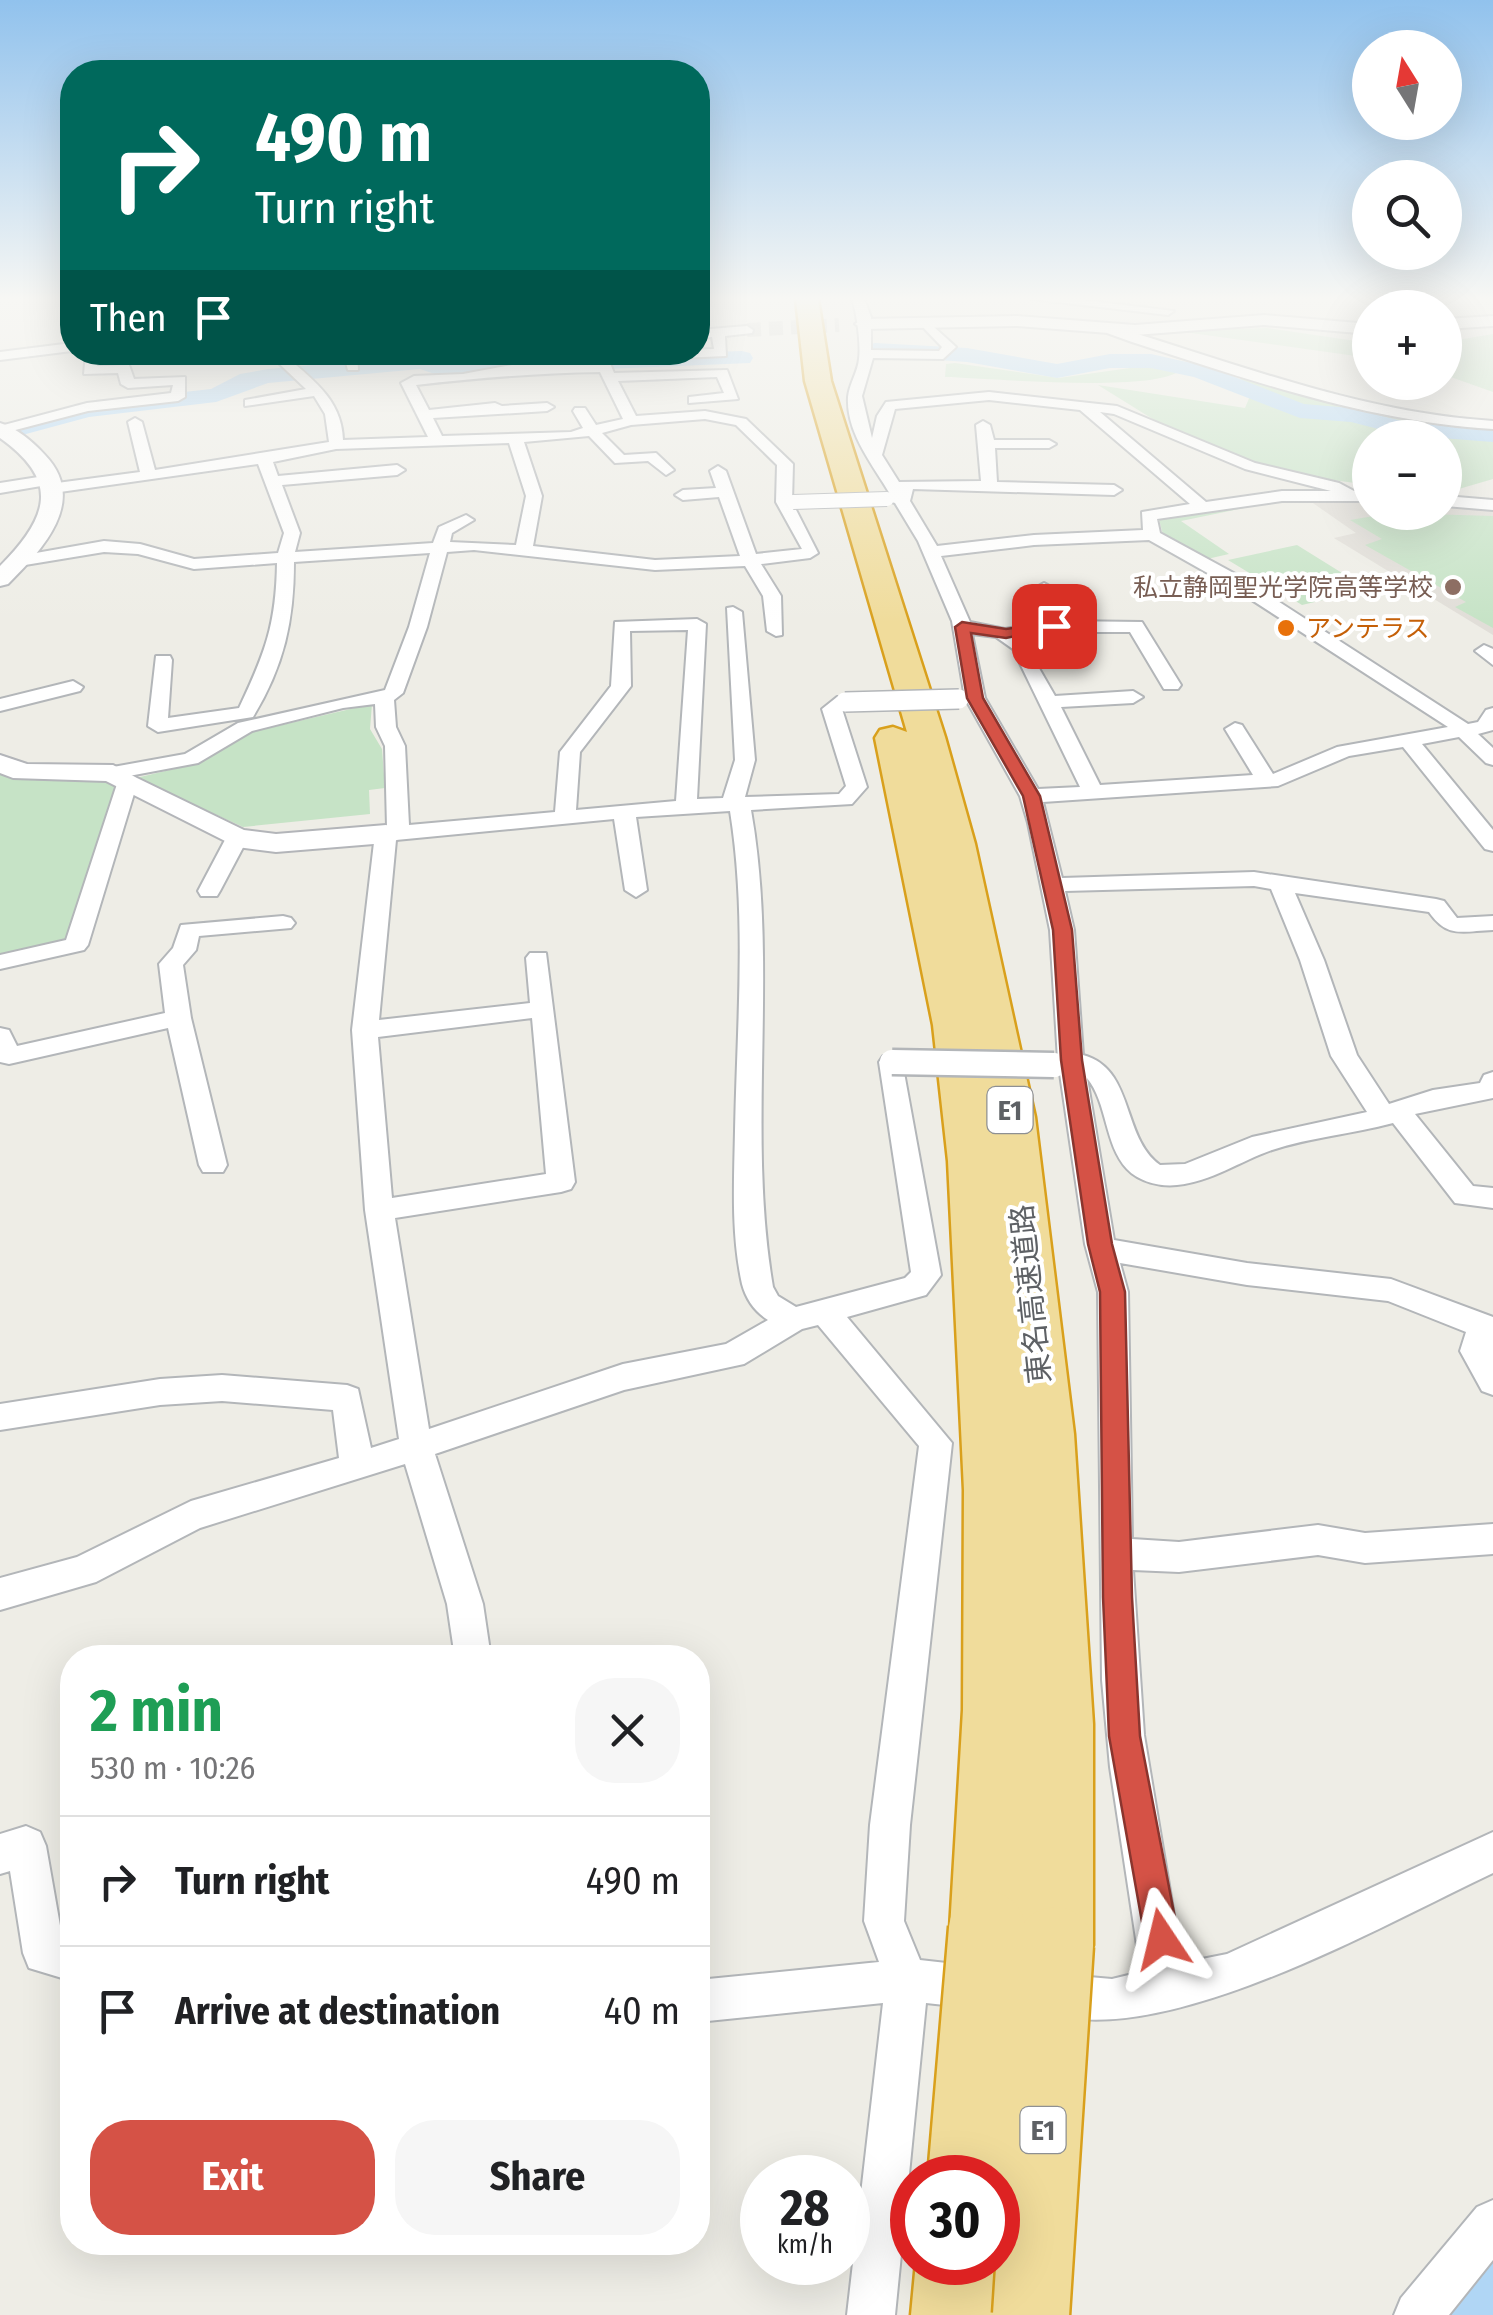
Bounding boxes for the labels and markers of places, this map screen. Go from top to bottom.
place label: 私立静岡聖光学院高等学校 [1133,573,1433,603]
marker: 私立静岡聖光学院高等学校 [1442,576,1464,598]
pin [1012,584,1097,669]
place label: アンテラス [1306,614,1430,644]
marker: アンテラス [1275,617,1297,639]

